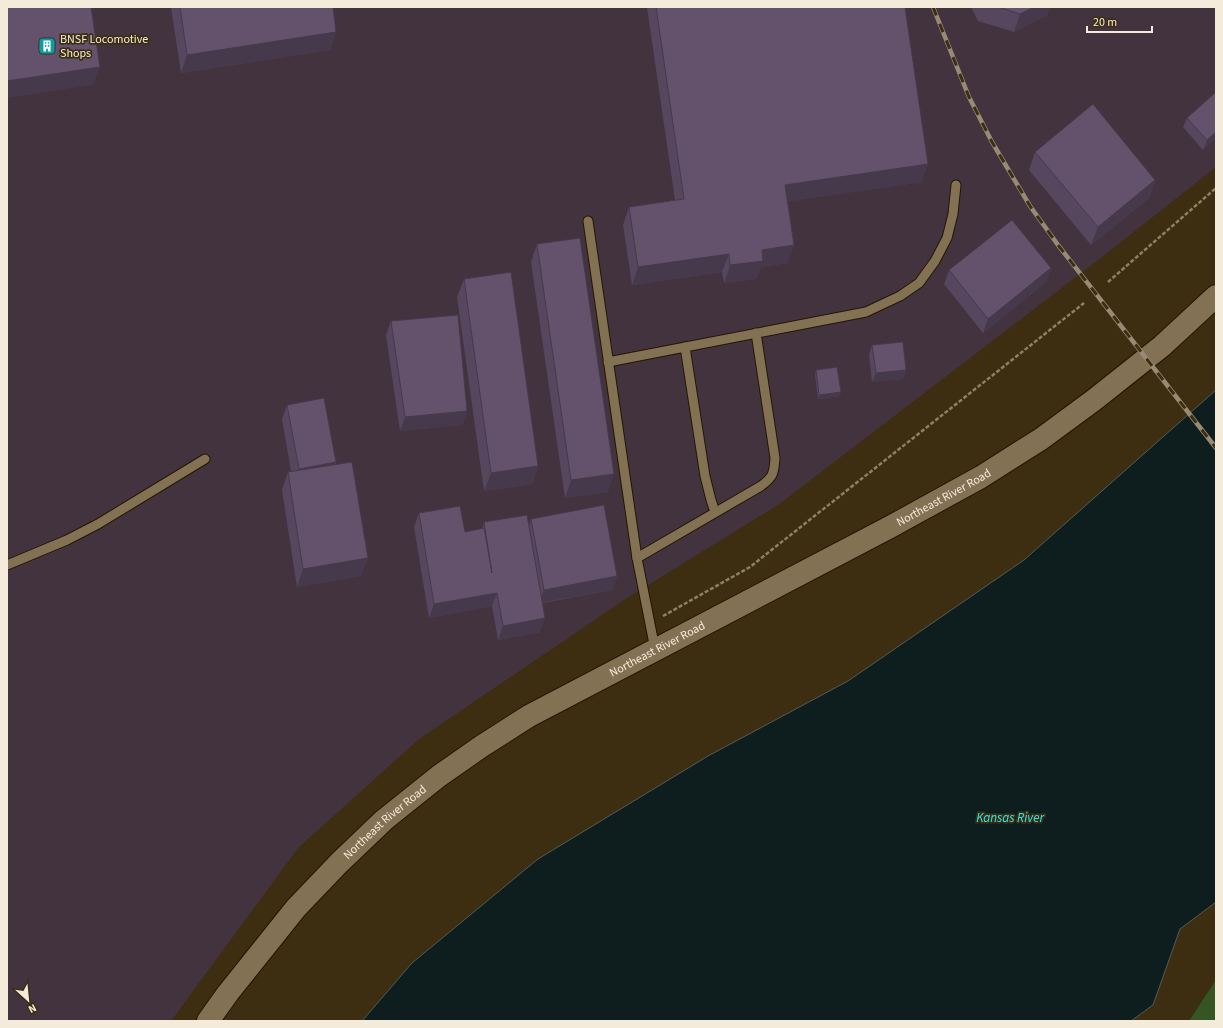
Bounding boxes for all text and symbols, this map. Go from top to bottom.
scale bar [1087,8,1152,34]
text: 20 m [1093,14,1117,31]
place label: BNSF Locomotive Shops [60,31,148,62]
building icon: BNSF Locomotive Shops [37,36,57,56]
street label: Northeast River Road [893,465,994,531]
street label: Northeast River Road [607,617,708,681]
street label: Northeast River Road [340,781,430,864]
water label: Kansas River [976,809,1044,827]
north arrow [8,980,48,1020]
text: N [26,1000,39,1017]

